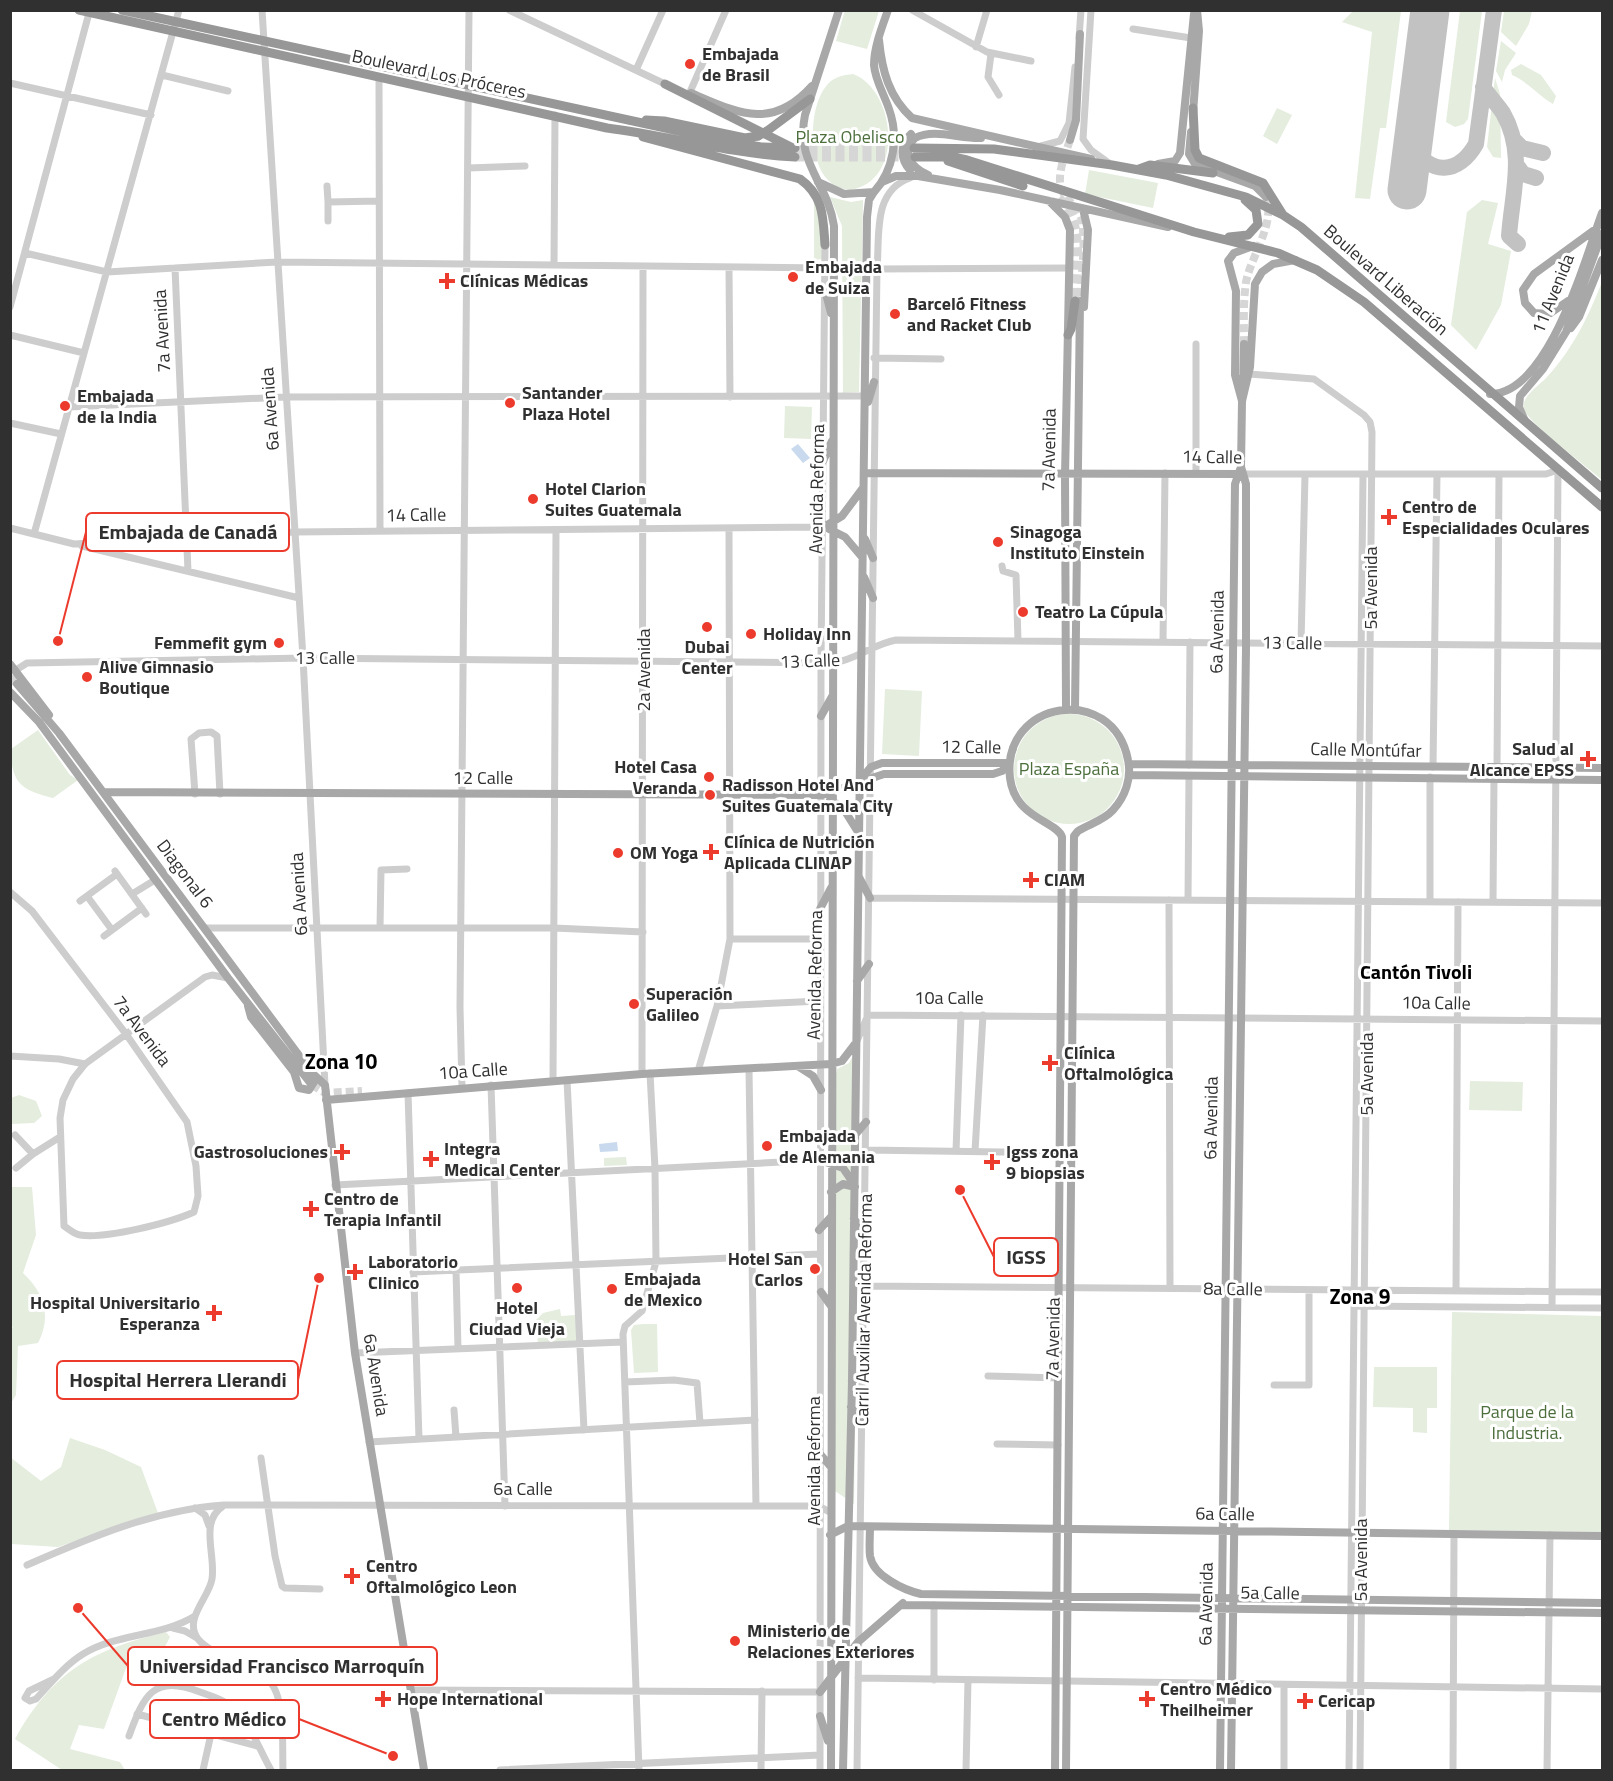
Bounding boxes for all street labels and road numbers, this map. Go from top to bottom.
street label: Boulevard Los Próceres [350,42,529,105]
street label: Boulevard Liberación [1318,218,1455,342]
street label: 11 Avenida [1524,250,1581,338]
street label: 7a Avenida [146,289,177,373]
street label: 6a Avenida [253,367,286,451]
street label: 7a Avenida [1034,408,1063,492]
street label: Avenida Reforma [802,424,831,554]
street label: 14 Calle [1182,442,1242,471]
street label: 14 Calle [386,500,446,529]
street label: 5a Avenida [1357,546,1384,630]
street label: 6a Avenida [1202,590,1231,674]
street label: 2a Avenida [630,628,657,712]
street label: 13 Calle [1262,628,1322,657]
street label: 13 Calle [295,644,355,671]
street label: 13 Calle [779,646,841,675]
street label: 12 Calle [941,732,1001,761]
street label: Calle Montúfar [1310,735,1422,764]
street label: 12 Calle [453,764,513,791]
street label: Diagonal 6 [150,834,220,914]
street label: 6a Avenida [283,852,314,936]
street label: Avenida Reforma [800,910,829,1040]
street label: 10a Calle [914,984,984,1011]
street label: 10a Calle [1401,988,1471,1017]
street label: 7a Avenida [107,989,178,1072]
street label: 5a Avenida [1353,1032,1380,1116]
street label: 10a Calle [437,1055,509,1086]
street label: 6a Avenida [1196,1076,1225,1160]
street label: Carril Auxiliar Avenida Reforma [848,1193,879,1427]
street label: 8a Calle [1203,1274,1263,1303]
street label: 7a Avenida [1038,1297,1067,1381]
street label: 6a Avenida [357,1332,396,1418]
street label: Avenida Reforma [800,1396,827,1526]
street label: 6a Calle [493,1475,553,1502]
street label: 6a Calle [1195,1499,1255,1528]
street label: 5a Avenida [1347,1518,1374,1602]
street label: 6a Avenida [1191,1562,1220,1646]
street label: 5a Calle [1240,1578,1300,1607]

